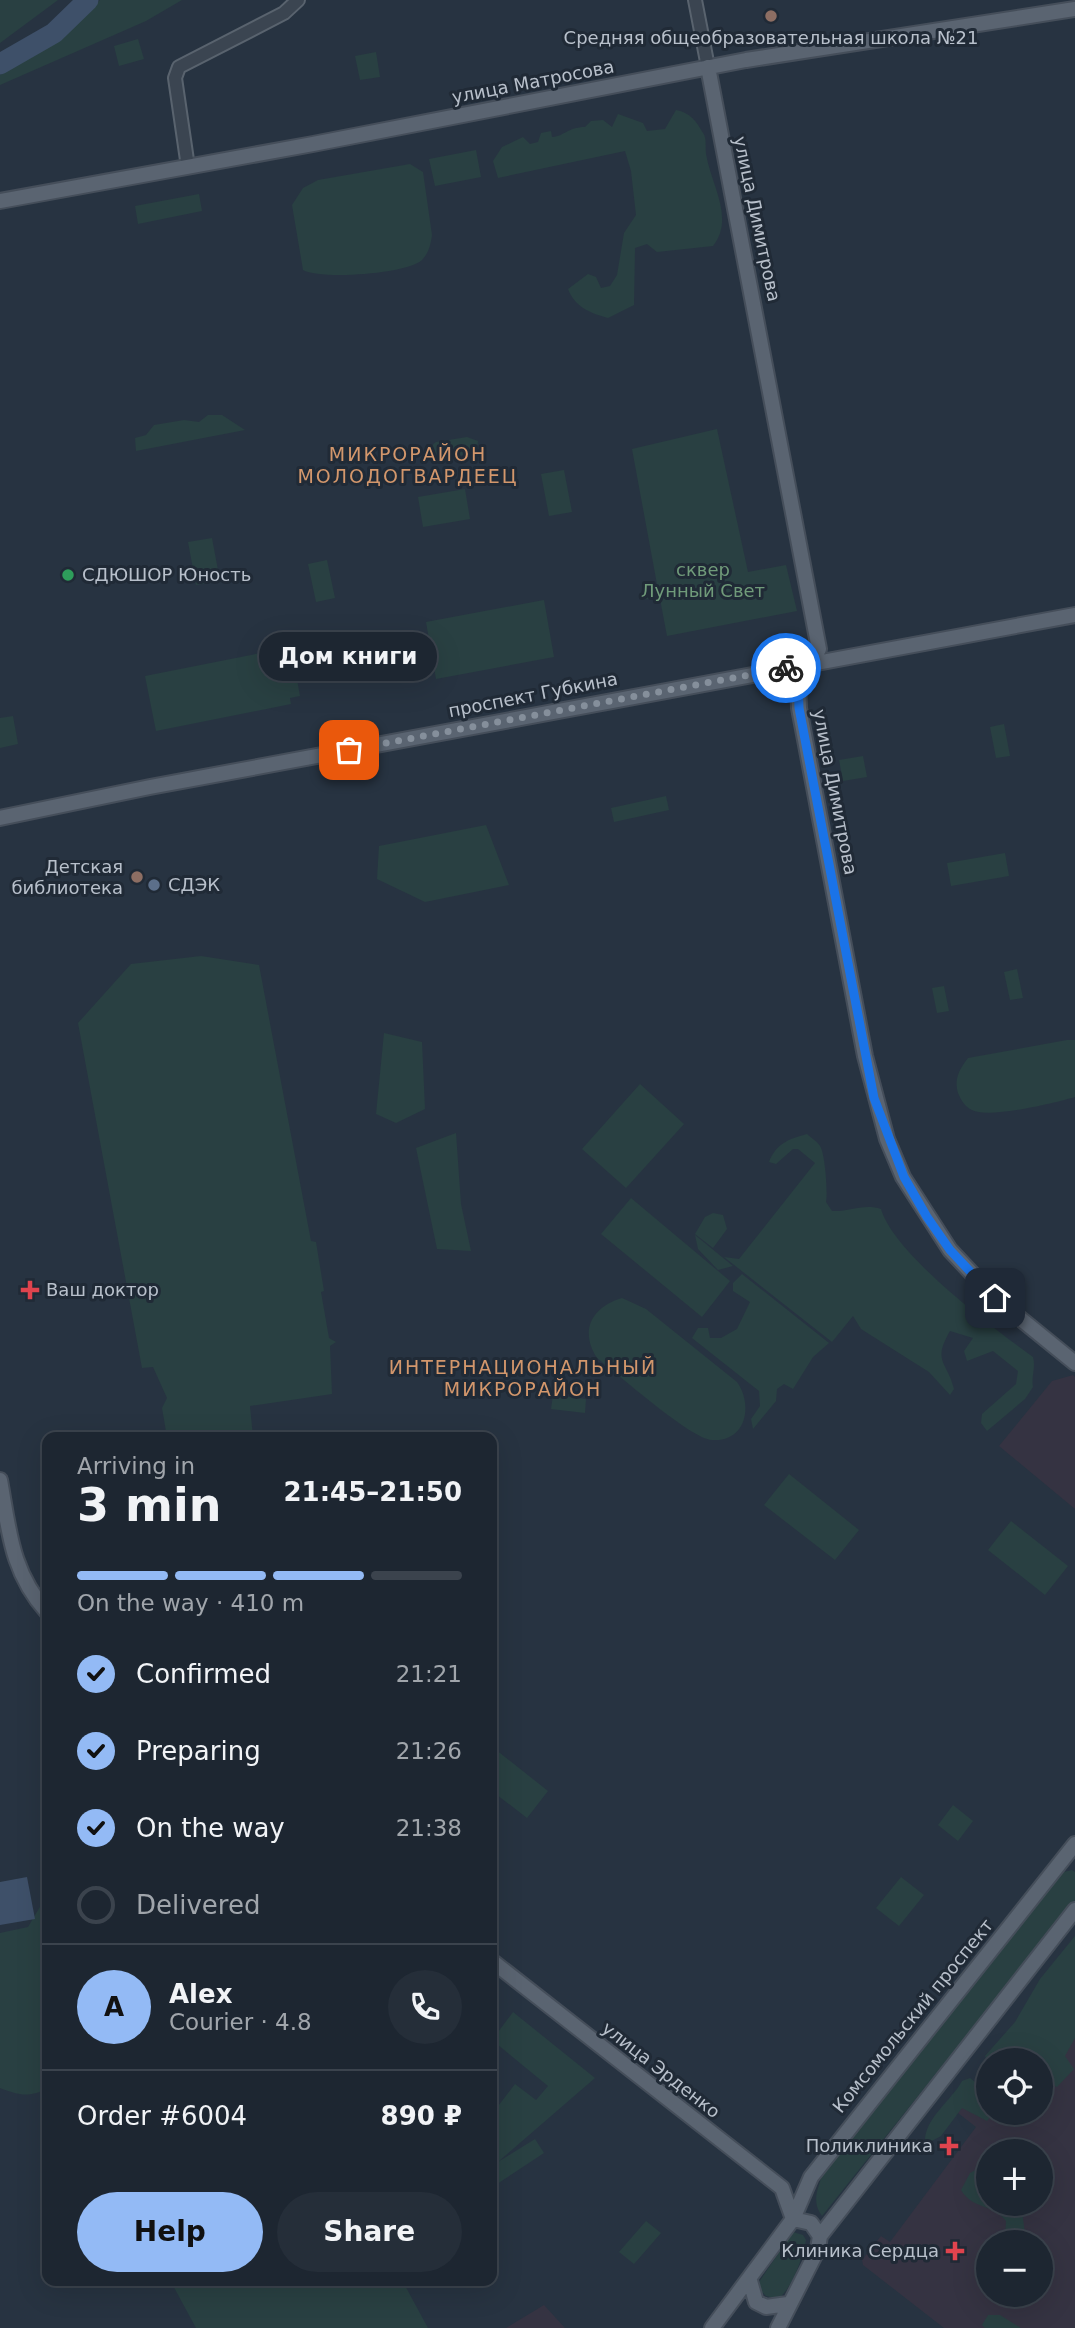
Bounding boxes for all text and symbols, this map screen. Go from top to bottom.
marker: Средняя общеобразовательная школа №21 [763,8,779,24]
place label: Средняя общеобразовательная школа №21 [564,27,978,48]
street label: улица Матросова [450,55,616,108]
street label: улица Димитрова [730,134,785,303]
district label: МИКРОРАЙОН МОЛОДОГВАРДЕЕЦ [297,443,519,487]
park label: сквер Лунный Свет [641,559,765,601]
place label: СДЮШОР Юность [82,564,251,585]
marker: СДЮШОР Юность [60,567,76,583]
callout: Дом книги [260,631,438,680]
courier [751,633,821,703]
text: Дом книги [279,643,417,669]
icon: bike [767,649,805,687]
street label: проспект Губкина [446,668,619,721]
street label: улица Димитрова [809,707,862,877]
pin [319,720,379,780]
icon: bag [330,731,368,769]
place label: Детская библиотека [11,856,123,898]
marker: Детская библиотека [129,869,145,885]
place label: СДЭК [168,874,220,895]
marker: СДЭК [146,877,162,893]
pin [965,1268,1025,1328]
place label: Ваш доктор [46,1279,159,1300]
icon: home [976,1279,1014,1317]
marker: Ваш доктор [20,1280,40,1300]
district label: ИНТЕРНАЦИОНАЛЬНЫЙ МИКРОРАЙОН [389,1356,657,1400]
text: Arriving in [77,1453,195,1479]
text: 21:45–21:50 [283,1477,462,1507]
text: 3 min [77,1478,221,1532]
text: On the way · 410 m [77,1590,304,1616]
icon: check [77,1655,115,1693]
text: Confirmed [136,1659,271,1689]
text: 21:21 [396,1661,462,1687]
icon: check [77,1732,115,1770]
text: Preparing [136,1736,261,1766]
text: 21:26 [396,1738,462,1764]
icon: check [77,1809,115,1847]
text: On the way [136,1813,285,1843]
text: 21:38 [396,1815,462,1841]
text: Delivered [136,1890,260,1920]
street label: Комсомольский проспект [828,1915,997,2117]
button: phone [388,1970,462,2044]
text: Alex [169,1979,232,2009]
text: A [104,1992,124,2022]
text: Courier · 4.8 [169,2009,312,2035]
street label: улица Эрденко [598,2017,725,2122]
map controls [976,2048,1053,2307]
button: locate [976,2048,1053,2125]
text: Order #6004 [77,2101,247,2131]
text: 890 ₽ [381,2101,462,2131]
place label: Поликлиника [806,2135,933,2156]
marker: Поликлиника [939,2136,959,2156]
button: + [976,2139,1053,2216]
button: Help [77,2192,263,2272]
button: Share [277,2192,462,2272]
button: − [976,2230,1053,2307]
place label: Клиника Сердца [781,2240,939,2261]
marker: Клиника Сердца [945,2241,965,2261]

